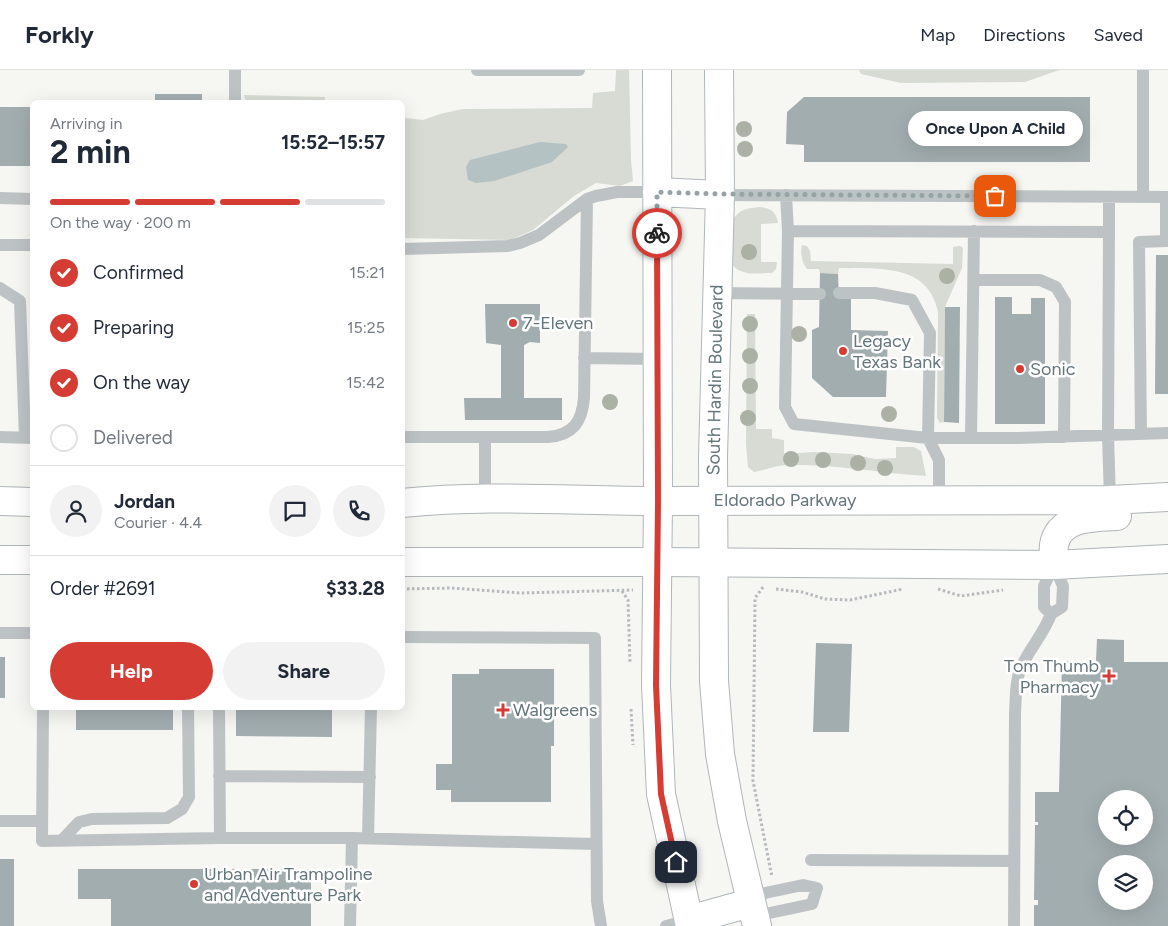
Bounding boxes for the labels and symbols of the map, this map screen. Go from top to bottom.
callout: Once Upon A Child [908,111,1082,146]
pin [974,175,1016,217]
courier [632,208,682,258]
street label: South Hardin Boulevard [702,284,728,476]
place label: 7-Eleven [523,312,593,334]
marker: 7-Eleven [507,317,519,329]
place label: Legacy Texas Bank [853,330,941,373]
marker: Legacy Texas Bank [837,345,849,357]
place label: Sonic [1030,358,1076,380]
marker: Sonic [1014,363,1026,375]
street label: Eldorado Parkway [714,489,857,511]
place label: Tom Thumb Pharmacy [1004,655,1100,698]
marker: Tom Thumb Pharmacy [1103,670,1115,682]
place label: Walgreens [513,699,597,721]
marker: Walgreens [497,704,509,716]
pin [655,841,697,883]
place label: Urban Air Trampoline and Adventure Park [204,863,373,906]
marker: Urban Air Trampoline and Adventure Park [188,878,200,890]

